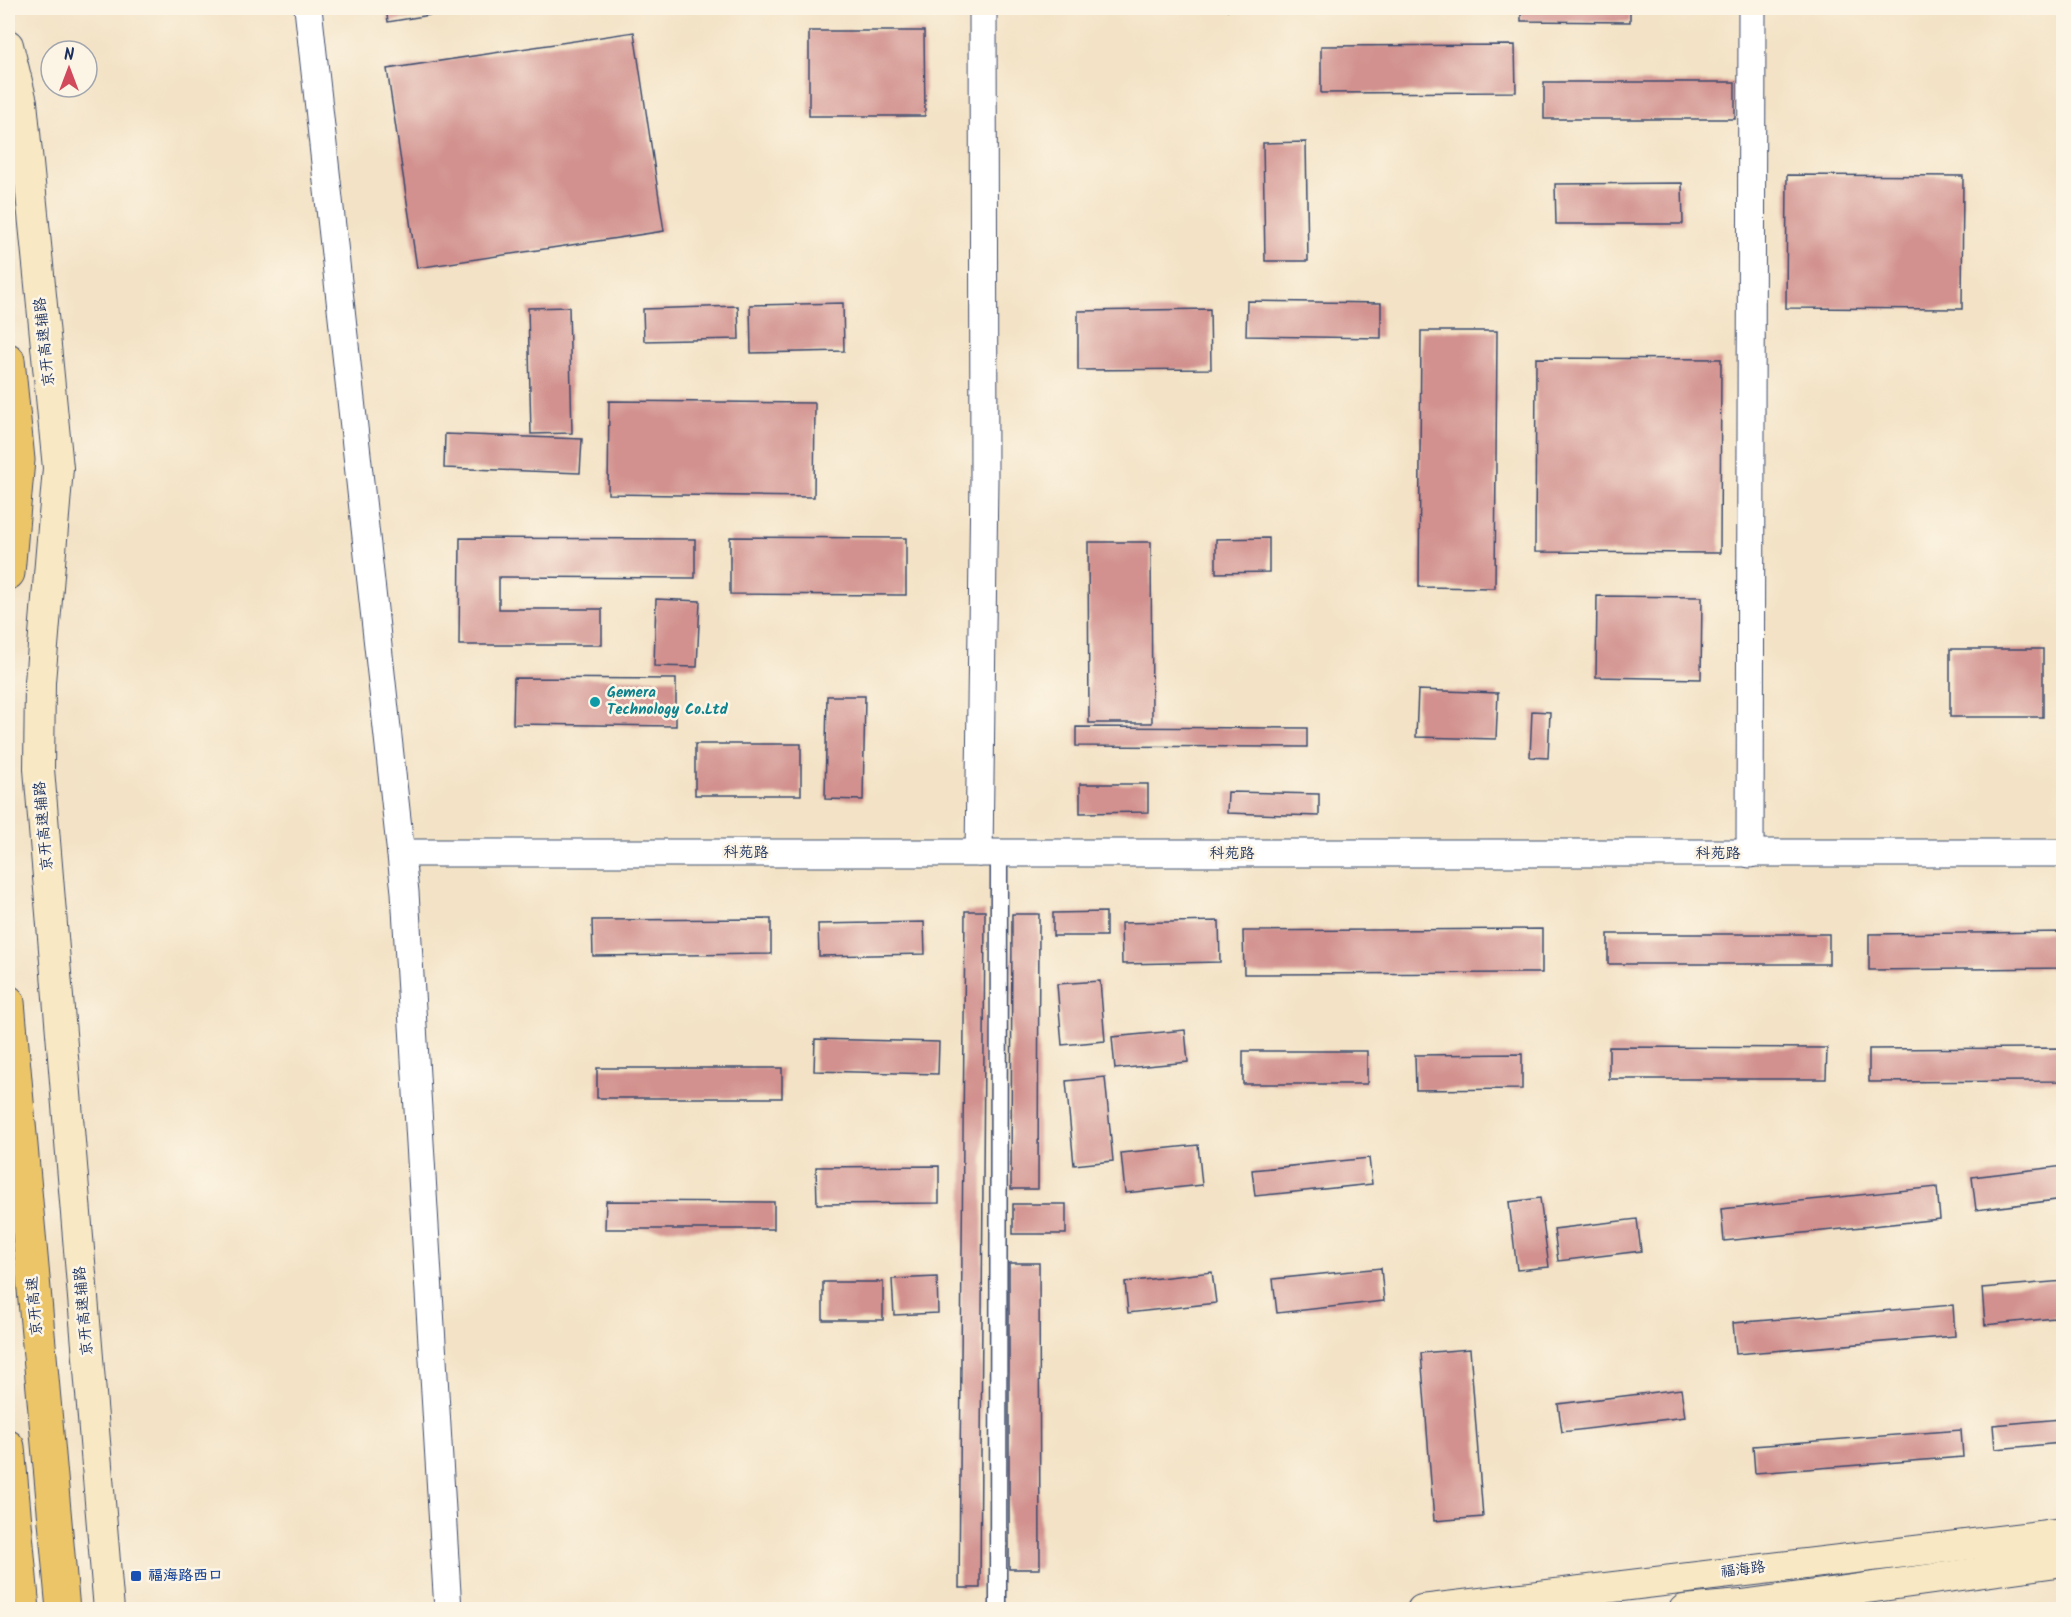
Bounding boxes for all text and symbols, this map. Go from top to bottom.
north arrow [39,39,99,99]
text: N [64,43,74,68]
street label: 京开高速辅路 [28,296,62,388]
place label: Gemera Technology Co.Ltd [607,681,729,722]
marker: Gemera Technology Co.Ltd [588,695,602,709]
street label: 京开高速辅路 [28,780,60,872]
street label: 科苑路 [723,841,769,865]
street label: 科苑路 [1209,842,1255,866]
street label: 科苑路 [1695,842,1741,866]
street label: 京开高速辅路 [68,1265,100,1357]
street label: 京开高速 [20,1275,50,1337]
street label: 福海路 [1719,1555,1767,1585]
place label: 福海路西口 [148,1564,223,1588]
marker: 福海路西口 [129,1569,143,1583]

